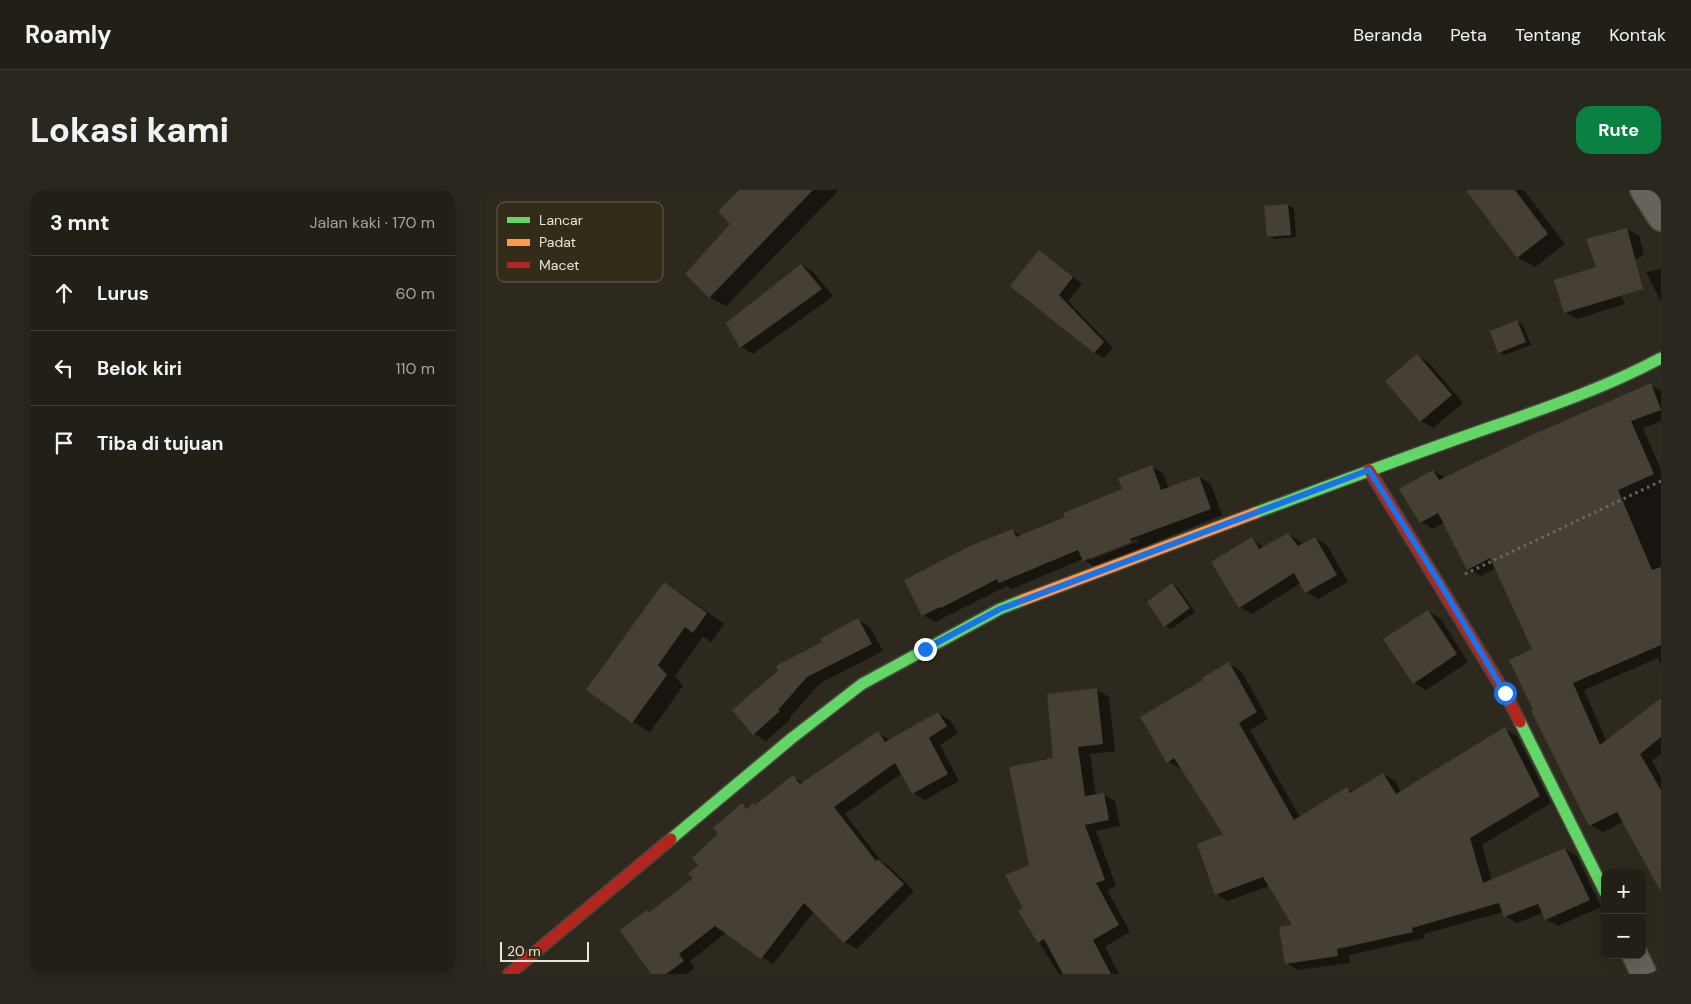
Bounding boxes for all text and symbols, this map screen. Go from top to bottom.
text: Roamly [25,19,112,50]
text: Beranda [1353,23,1422,47]
text: Peta [1450,23,1487,47]
text: Tentang [1515,23,1581,47]
text: Kontak [1609,23,1666,47]
button: Rute [1576,106,1661,154]
text: Lokasi kami [30,107,229,153]
legend [497,202,663,282]
text: 3 mnt [50,209,109,237]
text: Lancar [539,211,583,229]
text: Jalan kaki · 170 m [310,212,435,233]
text: Padat [539,233,576,251]
text: Macet [539,256,580,274]
icon: ahead [50,279,78,307]
text: Lurus [97,281,149,306]
text: 60 m [395,283,435,304]
icon: left [50,354,78,382]
text: Belok kiri [97,356,182,381]
text: 110 m [396,358,435,379]
icon: arrive [50,429,78,457]
text: Tiba di tujuan [97,431,223,456]
route end [914,638,937,661]
route start [1494,682,1517,705]
map controls [1601,869,1646,959]
button: + [1601,869,1646,914]
button: − [1601,914,1646,959]
scale bar [500,939,589,962]
text: 20 m [507,942,541,960]

